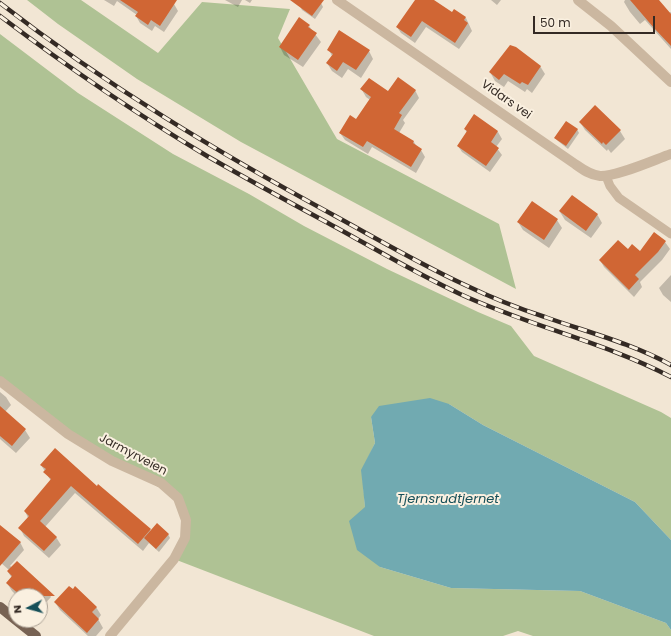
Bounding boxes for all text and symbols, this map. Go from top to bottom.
scale bar [535,8,657,34]
text: 50 m [540,14,571,31]
street label: Vidars vei [478,77,534,123]
street label: Jarmyrveien [97,431,169,479]
water label: Tjernsrudtjernet [397,492,499,508]
north arrow [8,588,48,628]
text: N [9,604,25,614]

